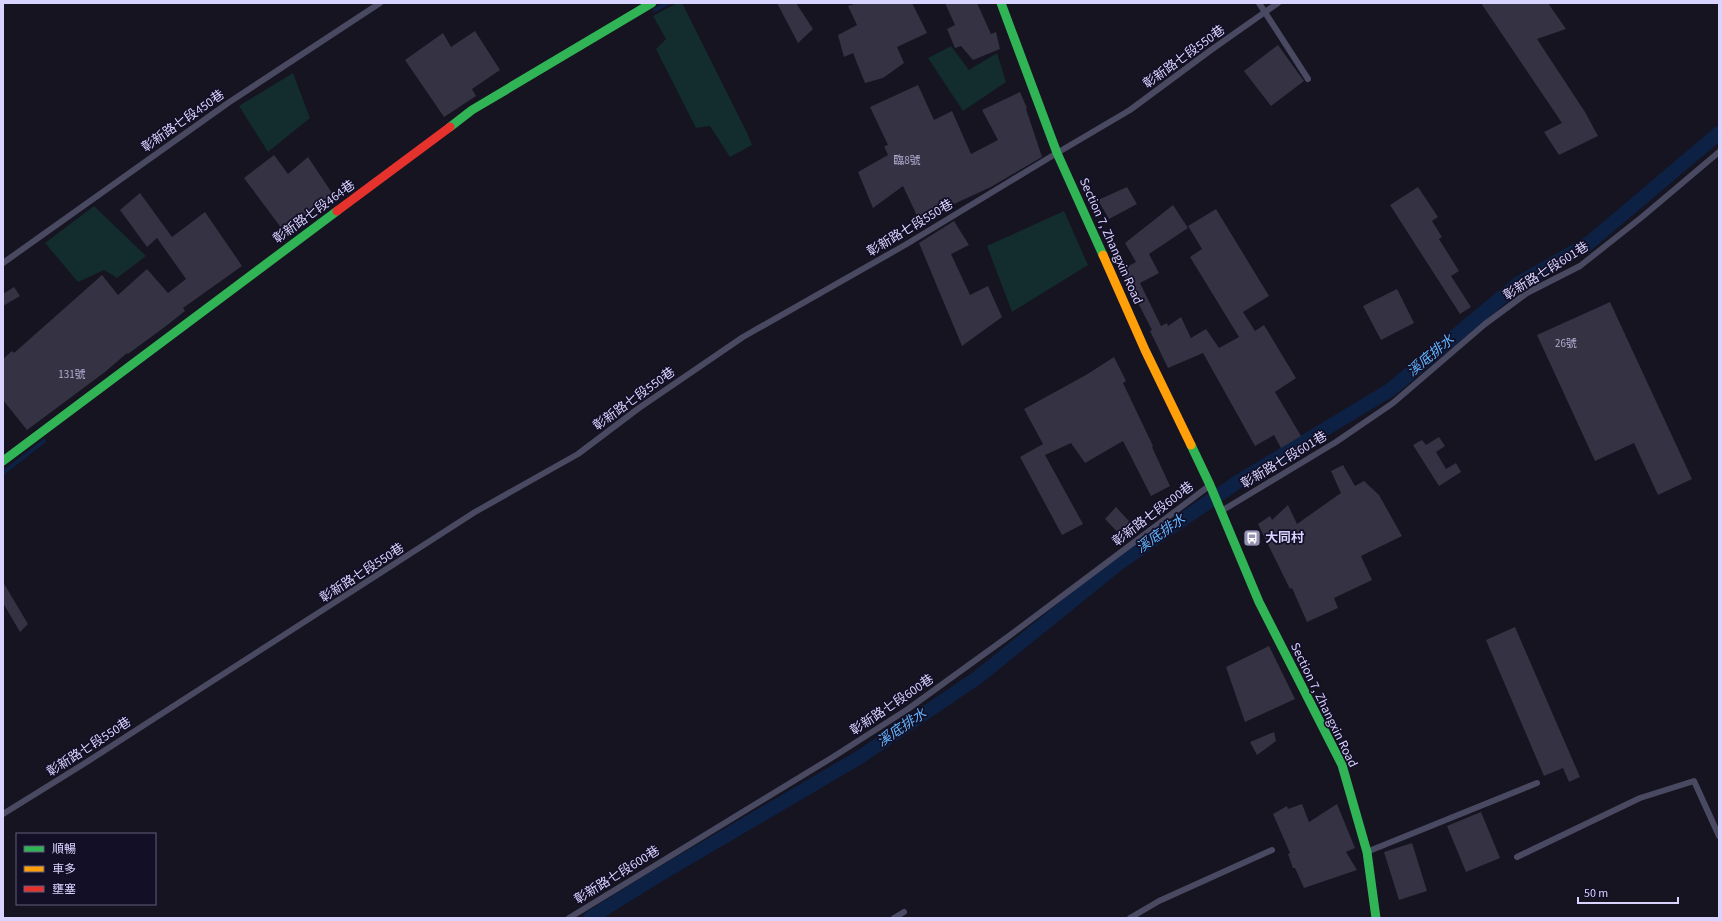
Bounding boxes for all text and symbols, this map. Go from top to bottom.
street label: 彰新路七段550巷 [1139,21,1229,93]
street label: 彰新路七段450巷 [138,86,228,156]
house number: 臨8號 [893,153,921,168]
street label: Section 7, Zhangxin Road [1075,175,1147,307]
street label: 彰新路七段464巷 [269,176,359,248]
street label: 彰新路七段550巷 [864,195,956,261]
street label: 彰新路七段601巷 [1500,238,1592,304]
water label: 溪底排水 [1403,330,1460,382]
house number: 26號 [1555,336,1577,351]
street label: 彰新路七段550巷 [589,363,679,435]
house number: 131號 [58,367,86,382]
street label: 彰新路七段601巷 [1238,427,1330,493]
street label: 彰新路七段600巷 [1109,478,1197,550]
water label: 溪底排水 [1132,509,1190,558]
bus stop icon: 大同村 [1242,528,1262,548]
place label: 大同村 [1265,529,1304,547]
street label: 彰新路七段550巷 [316,539,408,607]
street label: Section 7, Zhangxin Road [1286,640,1362,770]
street label: 彰新路七段600巷 [847,670,937,740]
water label: 溪底排水 [873,703,932,752]
street label: 彰新路七段550巷 [43,713,135,781]
legend [16,833,156,905]
text: 順暢 [52,841,76,858]
street label: 彰新路七段600巷 [571,842,663,908]
text: 車多 [52,861,76,878]
scale bar [1578,879,1678,905]
text: 壅塞 [52,881,76,898]
text: 50 m [1584,885,1608,902]

